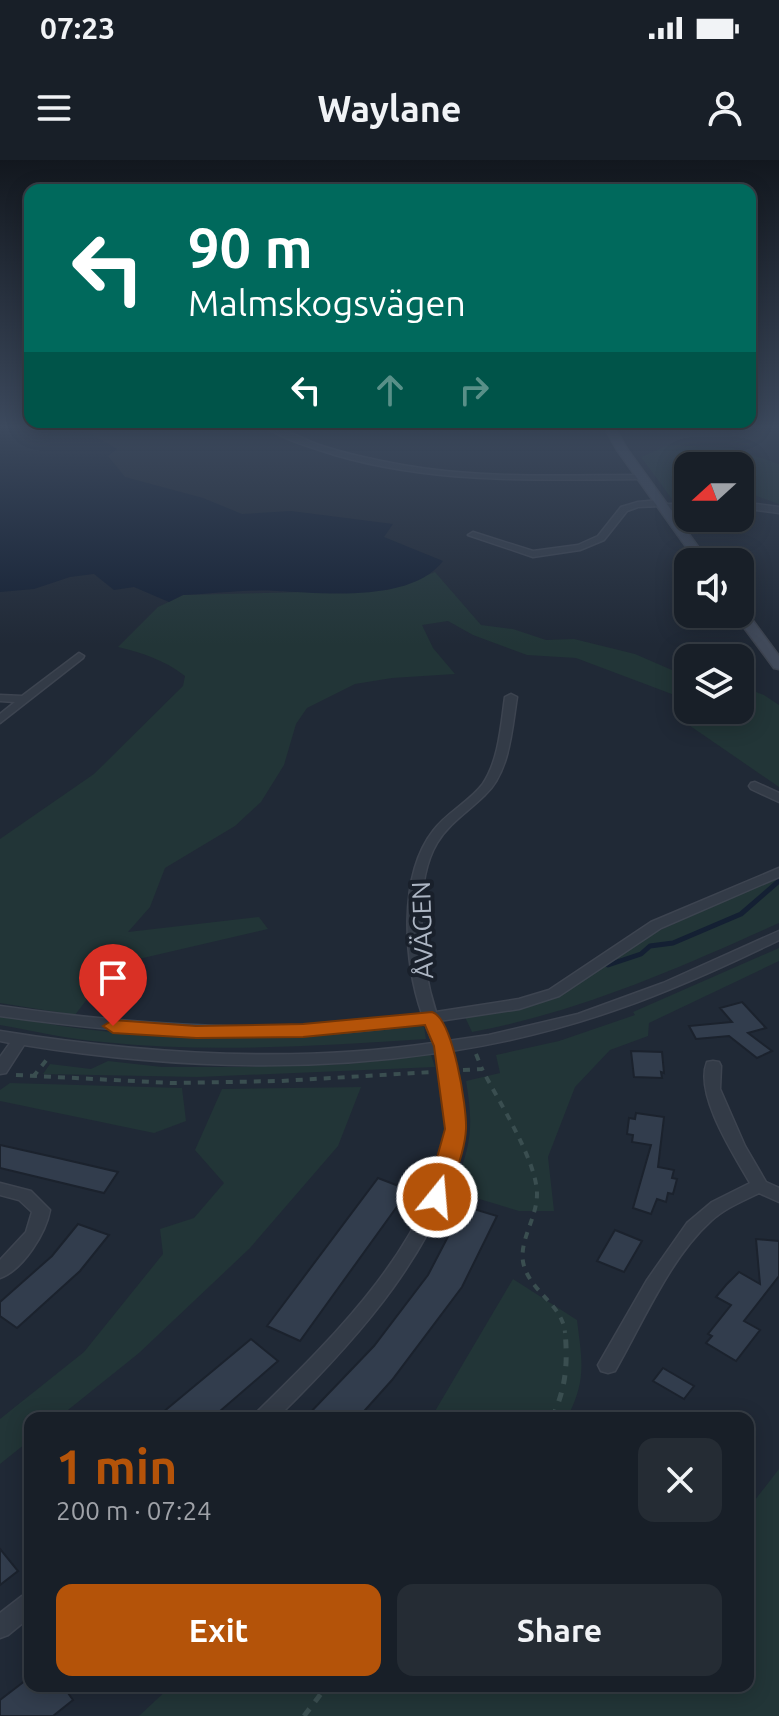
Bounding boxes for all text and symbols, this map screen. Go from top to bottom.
text: 07:23 [40,11,115,45]
icon: menu [32,86,76,130]
icon: person [703,86,747,130]
text: Waylane [318,88,461,129]
icon: left [56,216,160,320]
text: 90 m [188,216,313,279]
text: Malmskogsvägen [188,282,466,323]
icon: left [284,368,328,412]
icon: ahead [368,368,412,412]
icon: right [452,368,496,412]
north arrow [674,452,754,532]
map controls [674,452,754,724]
button: sound [674,548,754,628]
button: layers [674,644,754,724]
street label: ÅVÄGEN [406,881,438,979]
pin [79,944,147,1026]
icon: arrive [91,956,135,1000]
position arrow [395,1155,479,1239]
button: close [638,1438,722,1522]
text: 1 min [56,1439,177,1493]
text: 200 m · 07:24 [56,1496,212,1525]
button: Exit [56,1584,381,1676]
button: Share [397,1584,722,1676]

